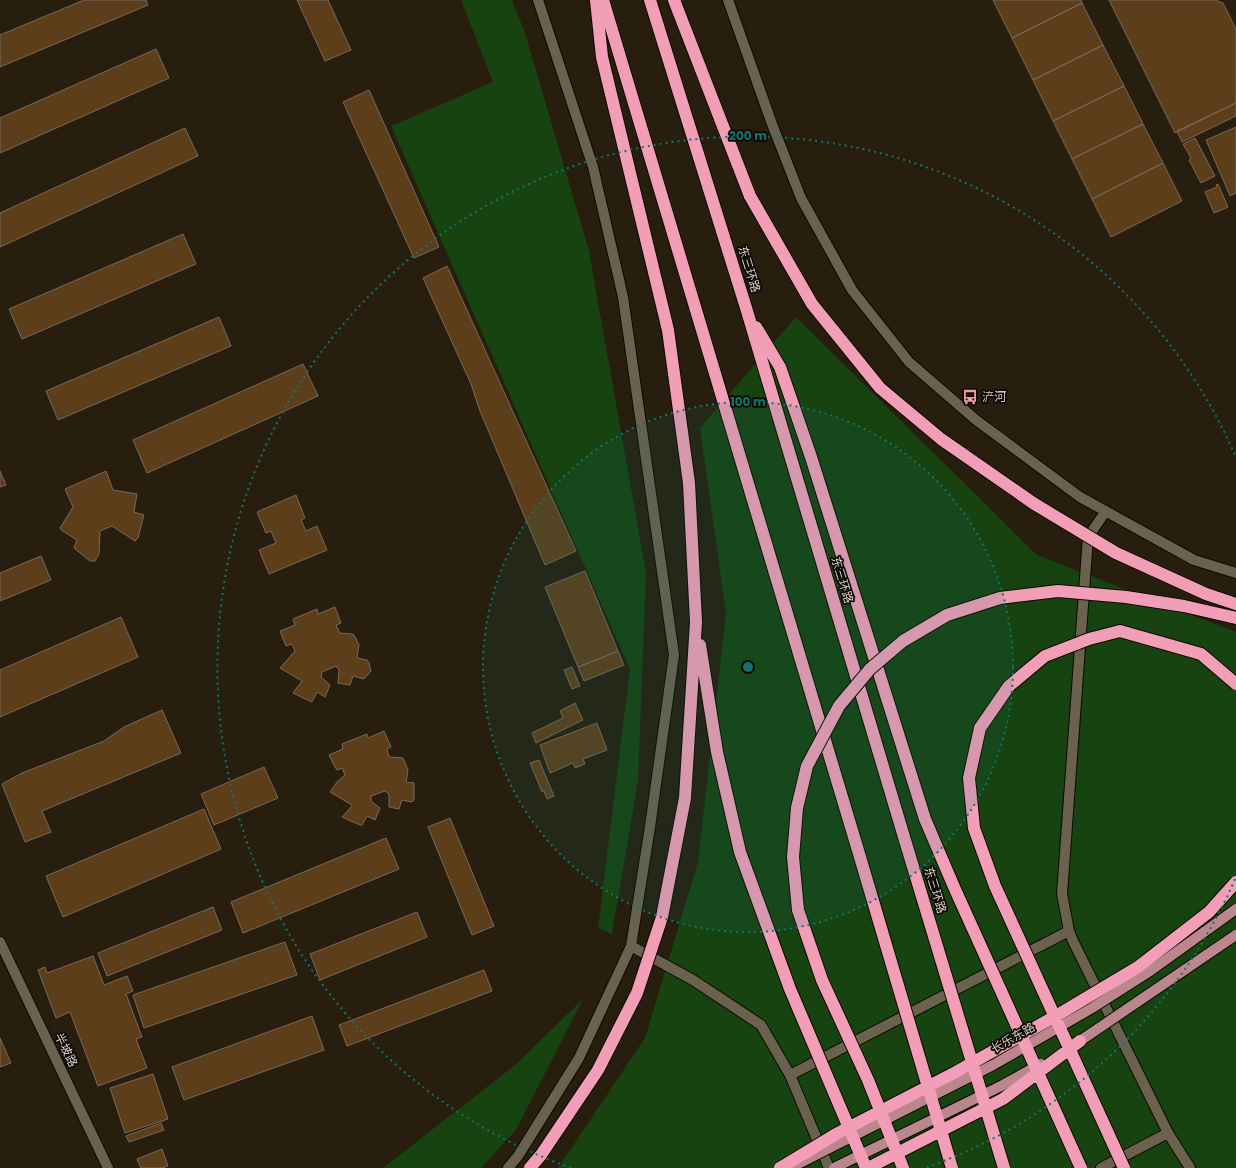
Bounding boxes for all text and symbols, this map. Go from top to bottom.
text: 200 m [729,127,767,144]
street label: 东三环路 [734,243,765,294]
bus stop icon: 浐河 [961,388,979,406]
place label: 浐河 [982,388,1006,405]
text: 100 m [730,393,766,410]
street label: 东三环路 [827,554,858,605]
centre of rings [741,660,755,674]
street label: 东三环路 [920,864,951,915]
street label: 长乐东路 [988,1018,1038,1057]
street label: 半坡路 [51,1030,82,1070]

